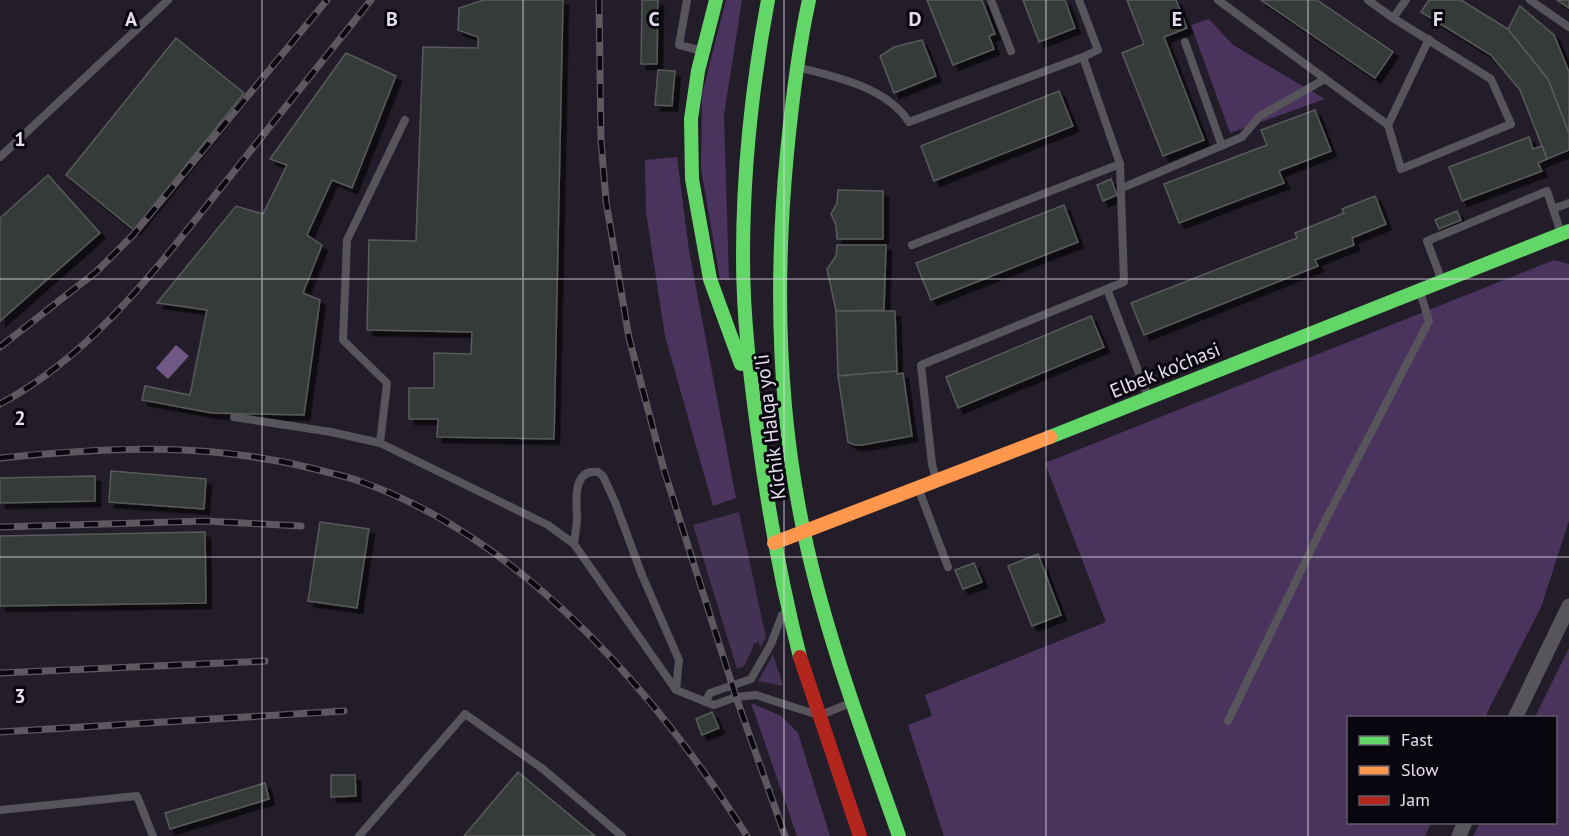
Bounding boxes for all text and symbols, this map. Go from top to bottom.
text: A [125,6,138,32]
text: B [386,6,398,32]
text: C [648,6,660,32]
text: D [909,6,922,32]
text: E [1172,6,1182,32]
text: F [1433,6,1443,32]
text: 1 [14,126,26,152]
street label: Elbek ko'chasi [1106,336,1224,404]
street label: Kichik Halqa yo'li [748,353,792,501]
text: 2 [14,405,26,431]
text: 3 [14,683,26,709]
legend [1347,716,1557,824]
text: Fast [1401,728,1433,751]
text: Slow [1401,758,1439,781]
text: Jam [1400,788,1430,811]

